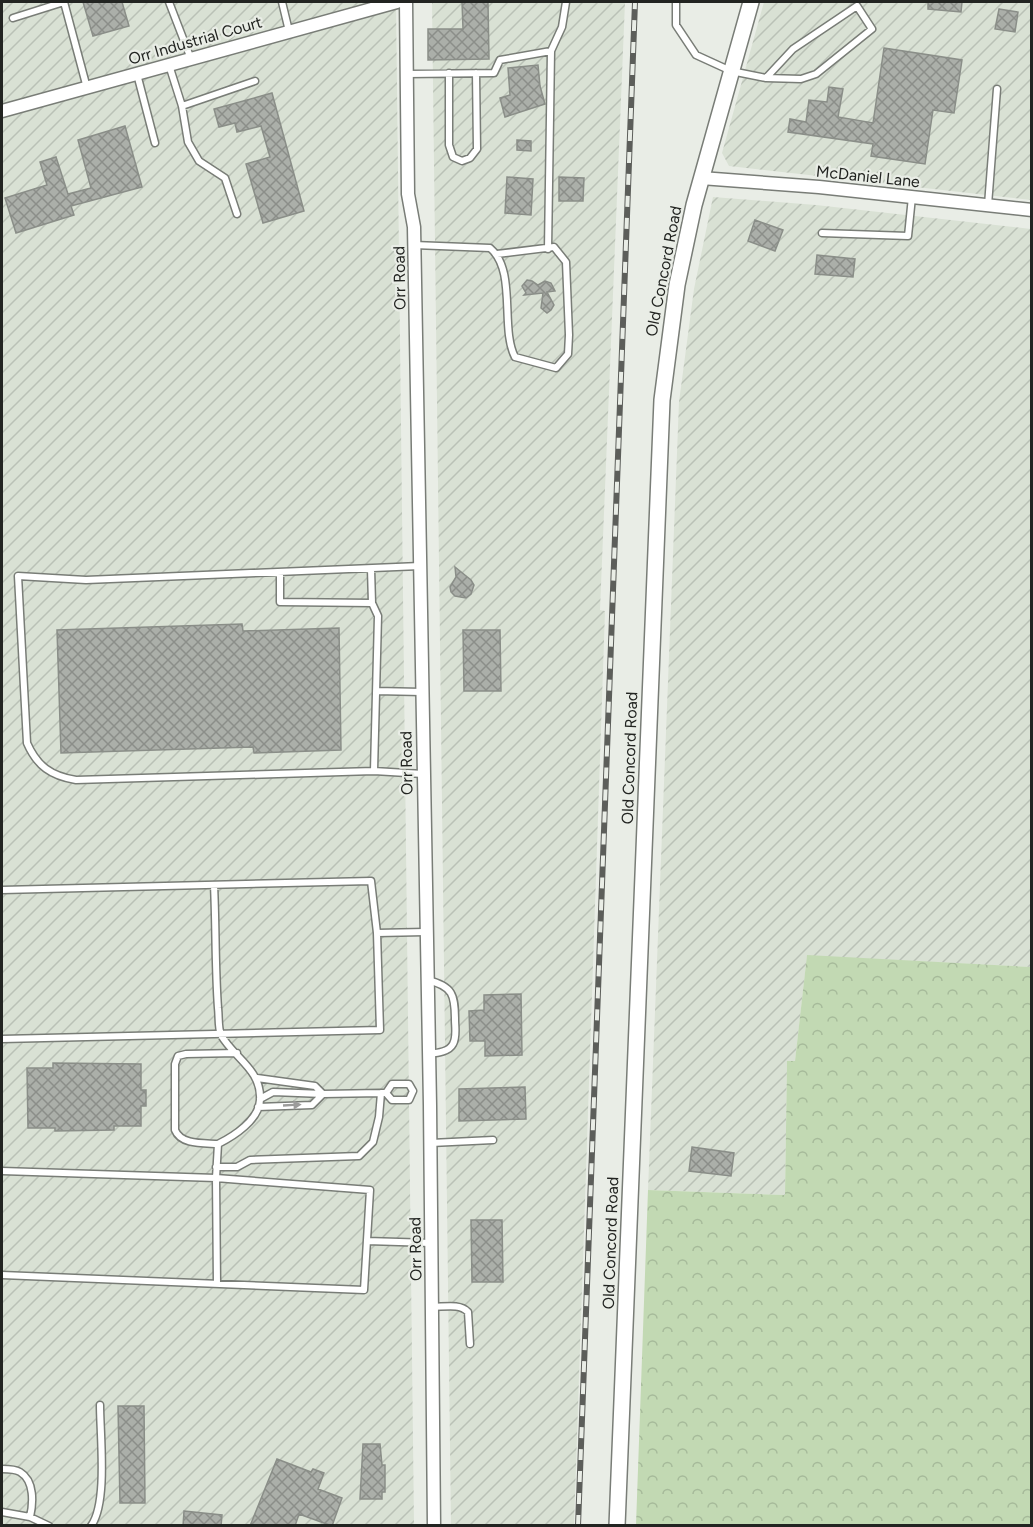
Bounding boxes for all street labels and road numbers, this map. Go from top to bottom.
street label: Orr Industrial Court [126,12,264,69]
street label: McDaniel Lane [815,162,921,191]
street label: Old Concord Road [642,204,685,338]
street label: Orr Road [389,246,410,310]
street label: Old Concord Road [618,691,641,825]
street label: Orr Road [396,731,417,795]
street label: Old Concord Road [599,1176,622,1310]
street label: Orr Road [405,1217,426,1281]

